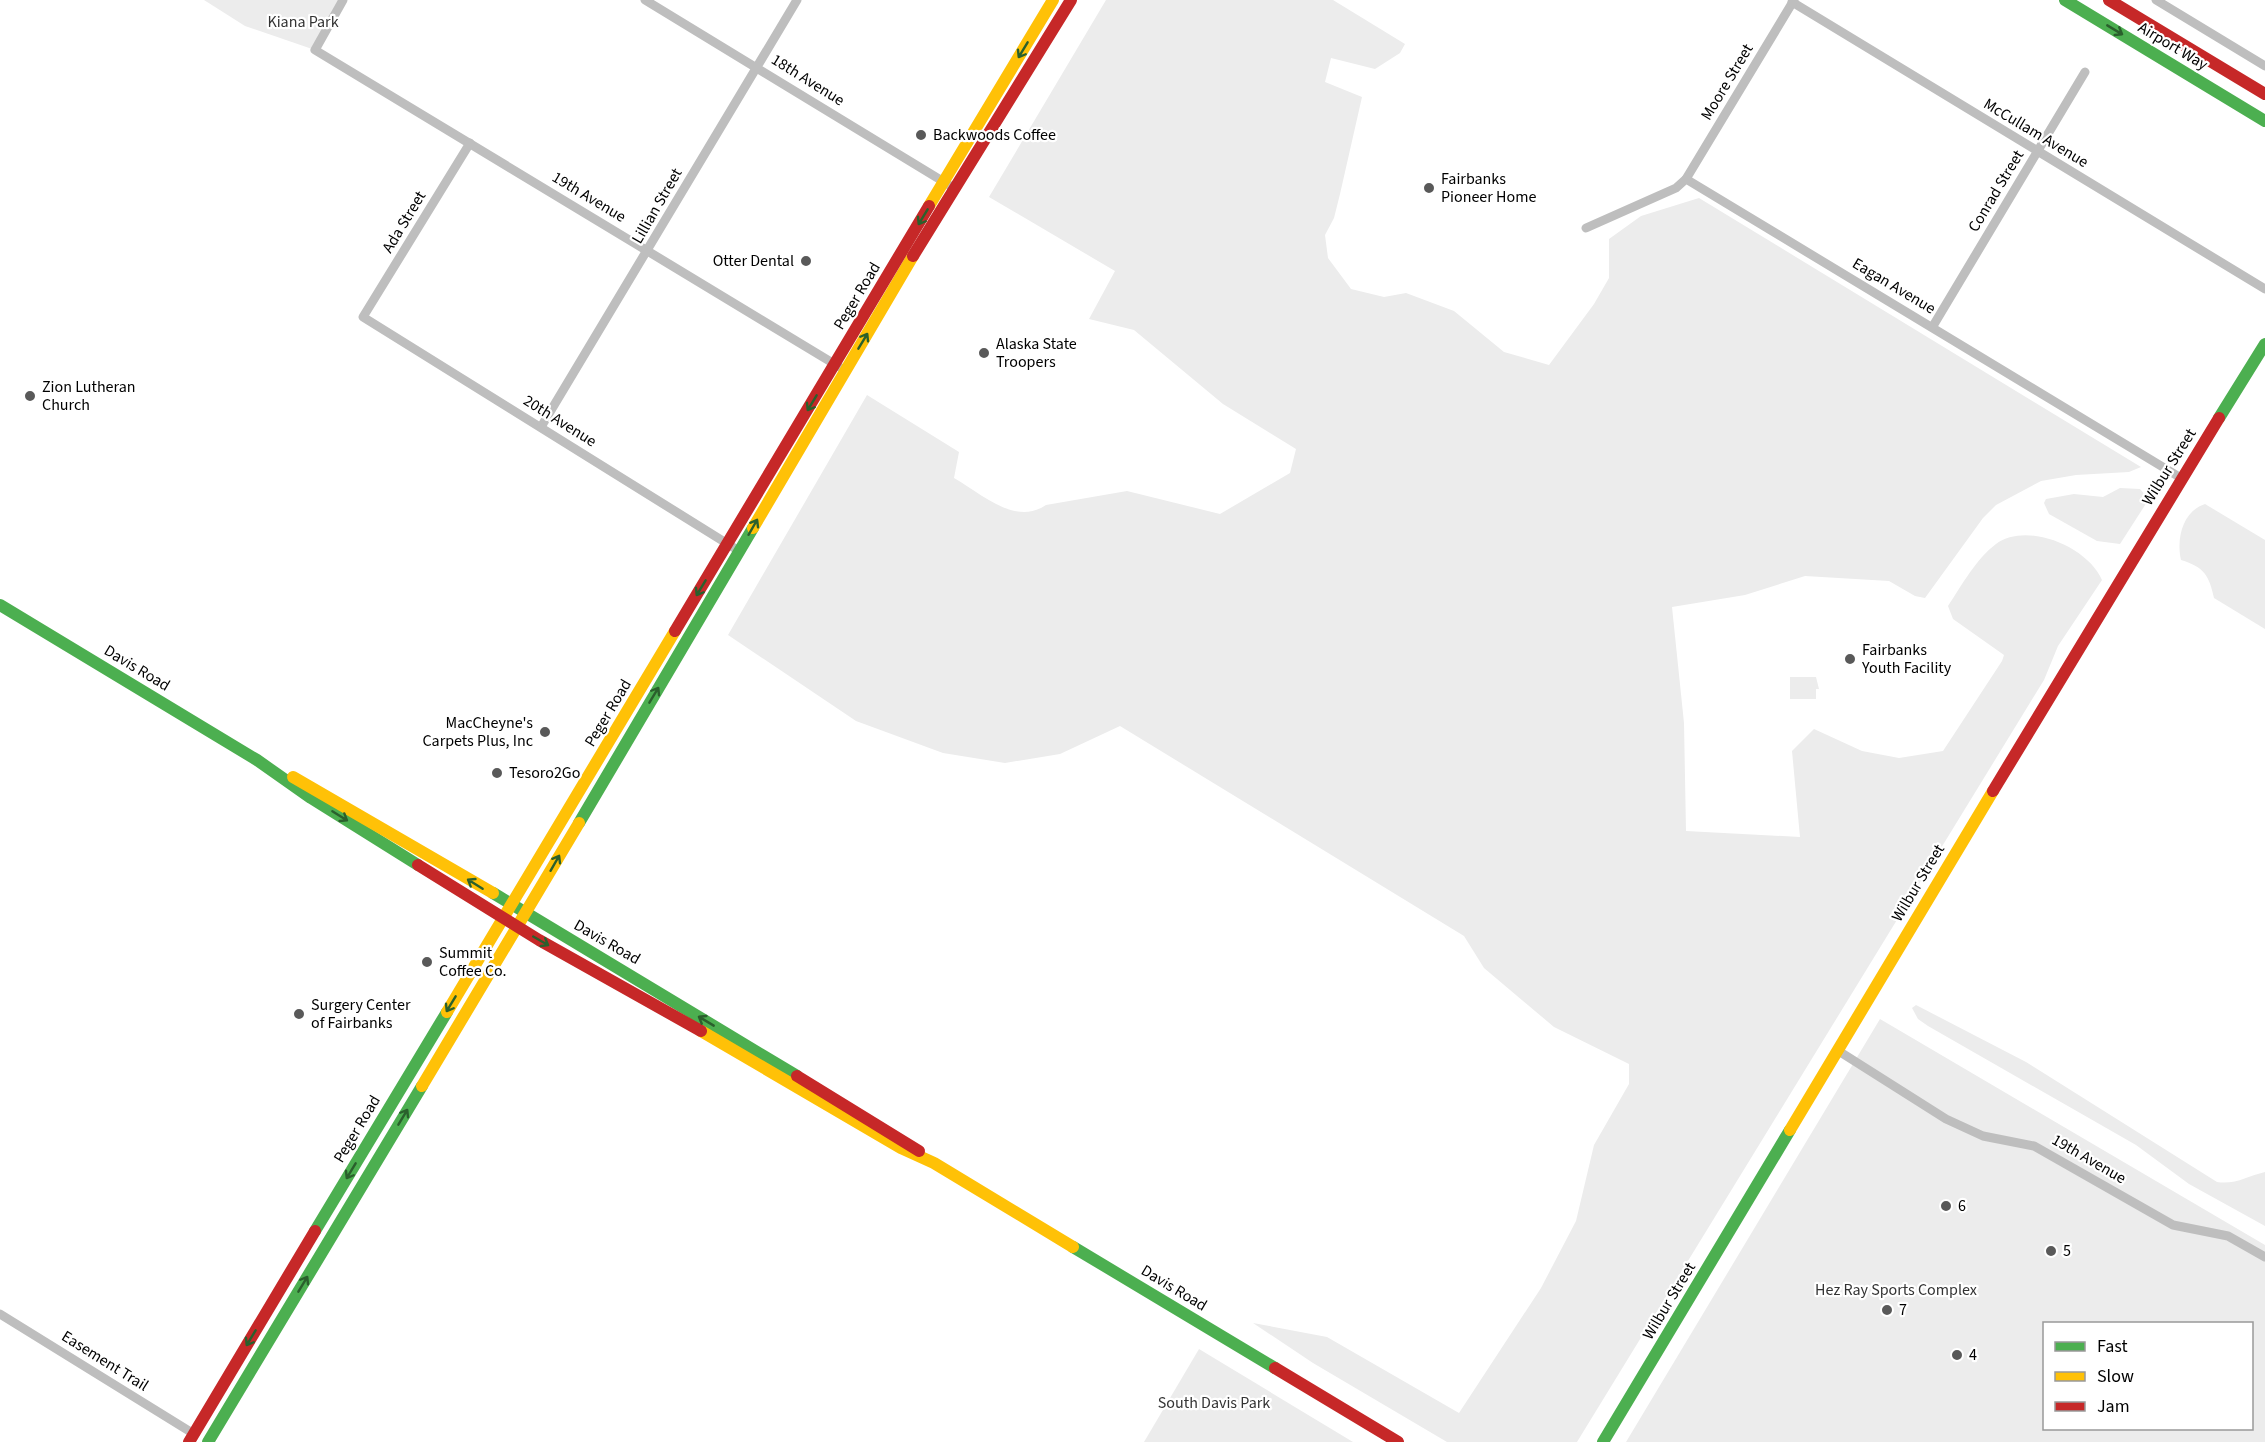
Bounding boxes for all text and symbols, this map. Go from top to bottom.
park label: Kiana Park [267,11,339,33]
street label: Airport Way [2134,17,2212,76]
one-way arrow [2106,25,2123,37]
street label: Moore Street [1696,39,1759,124]
one-way arrow [1017,41,1029,58]
street label: 18th Avenue [767,49,849,111]
street label: McCullam Avenue [1980,93,2093,173]
place label: Backwoods Coffee [933,124,1056,146]
marker: Backwoods Coffee [914,128,928,142]
street label: Conrad Street [1963,145,2029,236]
street label: Lillian Street [626,164,688,248]
street label: 19th Avenue [548,166,630,228]
place label: Fairbanks Pioneer Home [1441,168,1536,208]
marker: Fairbanks Pioneer Home [1422,181,1436,195]
street label: Ada Street [377,186,431,257]
one-way arrow [916,208,928,225]
place label: Otter Dental [713,250,794,272]
street label: Eagan Avenue [1848,252,1940,320]
marker: Otter Dental [799,254,813,268]
street label: Peger Road [828,258,886,334]
one-way arrow [857,333,869,350]
place label: Alaska State Troopers [996,333,1077,373]
marker: Alaska State Troopers [977,346,991,360]
place label: Zion Lutheran Church [42,376,136,416]
marker: Zion Lutheran Church [23,389,37,403]
street label: 20th Avenue [519,390,601,452]
one-way arrow [806,394,818,411]
street label: Wilbur Street [2137,424,2202,510]
one-way arrow [748,519,760,536]
one-way arrow [695,579,707,596]
place label: Fairbanks Youth Facility [1861,639,1952,679]
street label: Davis Road [100,640,174,696]
marker: Fairbanks Youth Facility [1843,652,1857,666]
street label: Peger Road [579,675,637,751]
one-way arrow [648,687,660,704]
place label: MacCheyne's Carpets Plus, Inc [422,712,533,752]
marker: MacCheyne's Carpets Plus, Inc [538,725,552,739]
place label: Tesoro2Go [509,762,580,784]
marker: Tesoro2Go [490,766,504,780]
one-way arrow [331,810,348,822]
street label: Wilbur Street [1886,840,1950,926]
one-way arrow [550,855,562,872]
one-way arrow [467,877,484,889]
street label: Davis Road [570,914,644,970]
one-way arrow [532,936,549,948]
place label: Summit Coffee Co. [439,942,507,982]
marker: Summit Coffee Co. [420,955,434,969]
place label: Surgery Center of Fairbanks [311,994,411,1034]
one-way arrow [445,995,457,1012]
marker: Surgery Center of Fairbanks [292,1007,306,1021]
one-way arrow [698,1015,715,1027]
street label: Peger Road [328,1091,386,1167]
one-way arrow [398,1109,410,1126]
street label: 19th Avenue [2048,1129,2130,1189]
one-way arrow [345,1162,357,1179]
place label: 6 [1958,1195,1966,1217]
marker: 6 [1939,1199,1953,1213]
place label: 5 [2063,1240,2071,1262]
marker: 5 [2044,1244,2058,1258]
street label: Wilbur Street [1637,1258,1701,1344]
street label: Davis Road [1137,1260,1211,1316]
one-way arrow [297,1276,309,1293]
park label: Hez Ray Sports Complex [1815,1279,1977,1301]
place label: 7 [1899,1299,1907,1321]
marker: 7 [1880,1303,1894,1317]
legend [2043,1322,2253,1430]
street label: Easement Trail [57,1325,153,1397]
one-way arrow [244,1329,256,1346]
text: Fast [2097,1334,2128,1359]
place label: 4 [1969,1344,1977,1366]
marker: 4 [1950,1348,1964,1362]
text: Slow [2097,1364,2134,1389]
park label: South Davis Park [1158,1392,1270,1414]
text: Jam [2097,1394,2130,1419]

